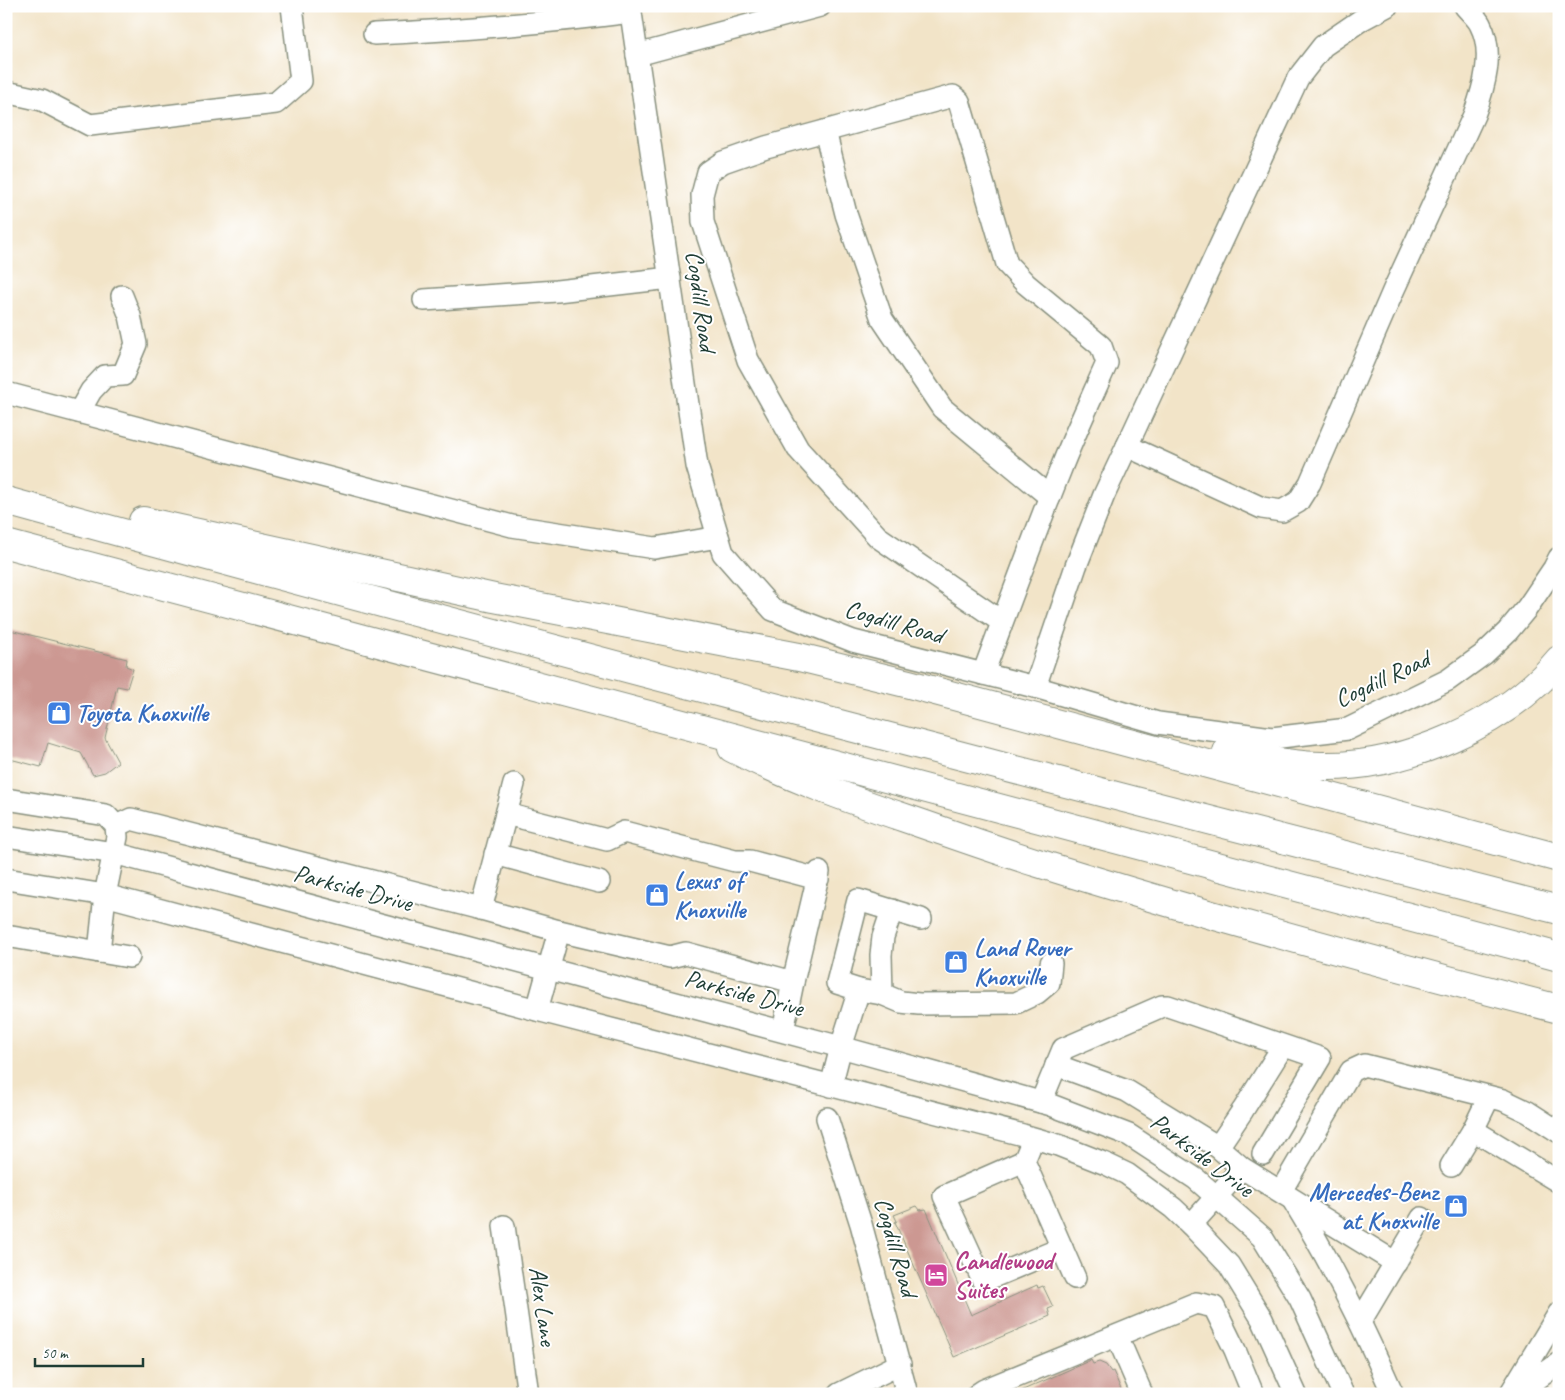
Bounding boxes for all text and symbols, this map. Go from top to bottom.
street label: Cogdill Road [678,249,724,357]
street label: Cogdill Road [841,593,951,652]
street label: Cogdill Road [1329,641,1438,715]
place label: Toyota Knoxville [76,697,210,729]
shop icon: Toyota Knoxville [46,700,72,726]
street label: Parkside Drive [290,857,418,920]
place label: Lexus of Knoxville [674,865,749,926]
shop icon: Lexus of Knoxville [644,882,670,908]
place label: Land Rover Knoxville [974,932,1074,993]
shop icon: Land Rover Knoxville [943,949,969,975]
street label: Parkside Drive [681,962,809,1025]
street label: Parkside Drive [1144,1106,1262,1205]
place label: Mercedes-Benz at Knoxville [1309,1176,1441,1237]
shop icon: Mercedes-Benz at Knoxville [1443,1193,1469,1219]
street label: Cogdill Road [867,1194,926,1304]
place label: Candlewood Suites [954,1245,1057,1306]
hotel icon: Candlewood Suites [923,1262,949,1288]
street label: Alex Lane [522,1264,565,1349]
scale bar [35,1335,142,1367]
text: 50 m [42,1344,69,1363]

